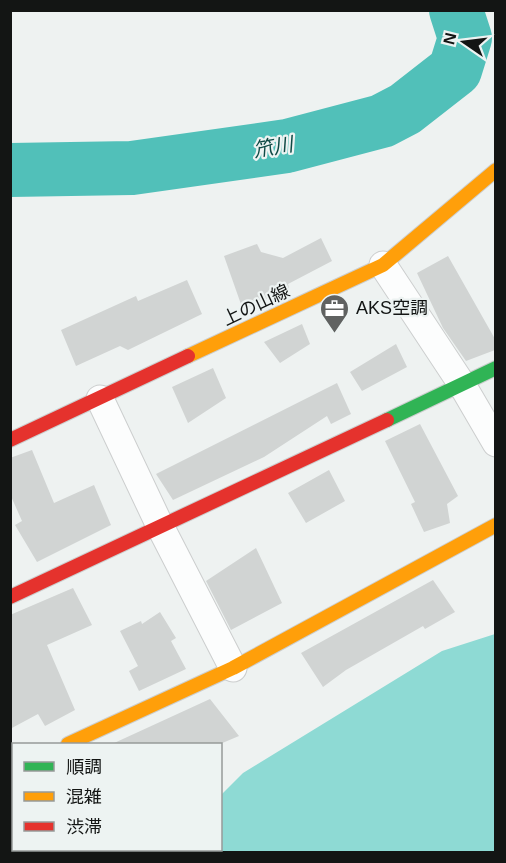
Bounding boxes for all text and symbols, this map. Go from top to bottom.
north arrow [434,12,494,72]
text: N [440,31,460,46]
water label: 笊川 [251,132,297,161]
street label: 上の山線 [219,281,293,329]
office icon: AKS空調 [319,292,351,334]
place label: AKS空調 [356,298,428,318]
legend [12,743,222,851]
text: 順調 [66,757,102,777]
text: 混雑 [66,787,102,807]
text: 渋滞 [66,817,102,837]

